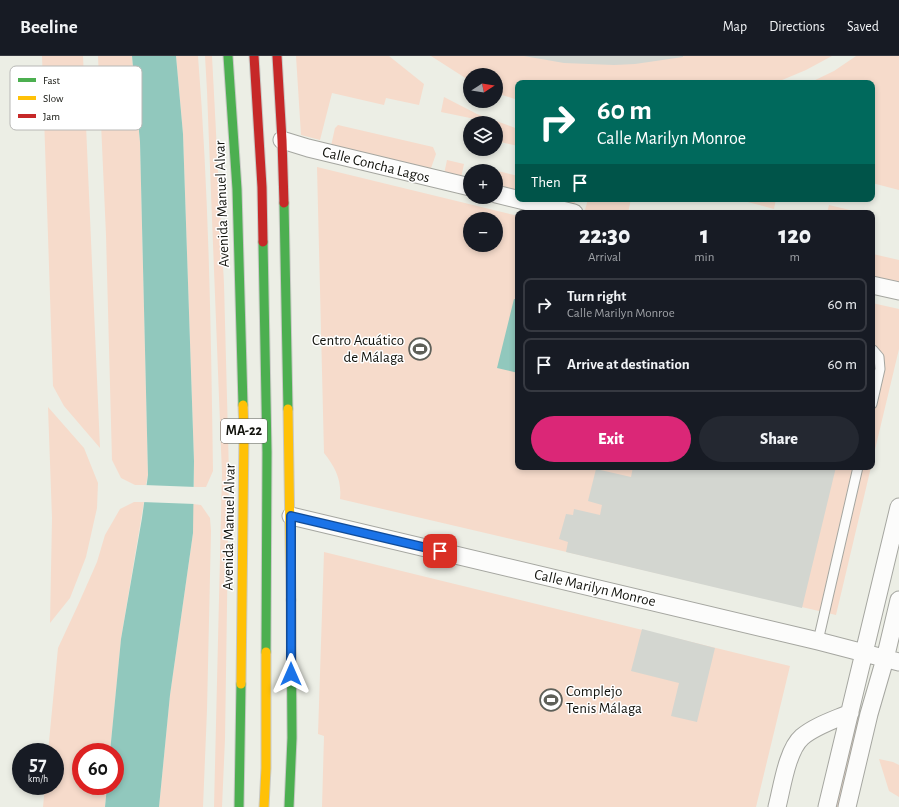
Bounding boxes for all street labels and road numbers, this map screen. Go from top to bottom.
street label: Avenida Manuel Alvar [212,140,232,268]
street label: Calle Concha Lagos [321,144,431,186]
road number: MA-22 [221,419,267,443]
street label: Avenida Manuel Alvar [220,463,238,591]
street label: Calle Marilyn Monroe [533,567,657,609]

